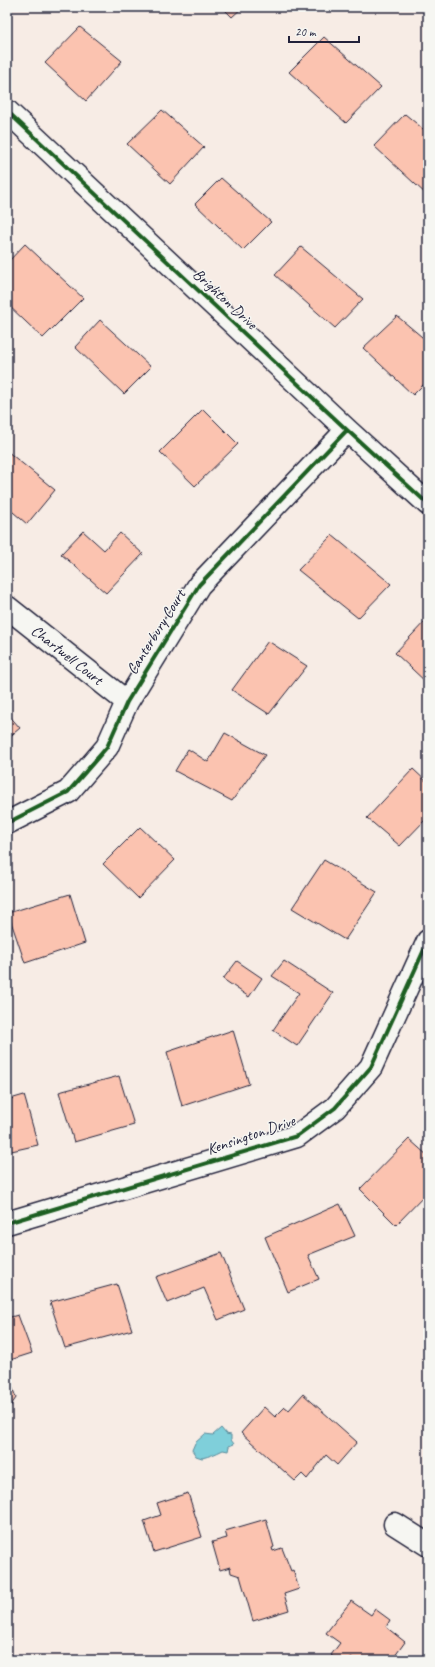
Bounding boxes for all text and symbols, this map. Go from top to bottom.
scale bar [289,18,359,44]
text: 20 m [295,24,317,40]
street label: Brighton Drive [189,264,263,335]
street label: Canterbury Court [122,584,191,678]
street label: Chartwell Court [27,621,108,690]
street label: Kensington Drive [204,1110,299,1159]

